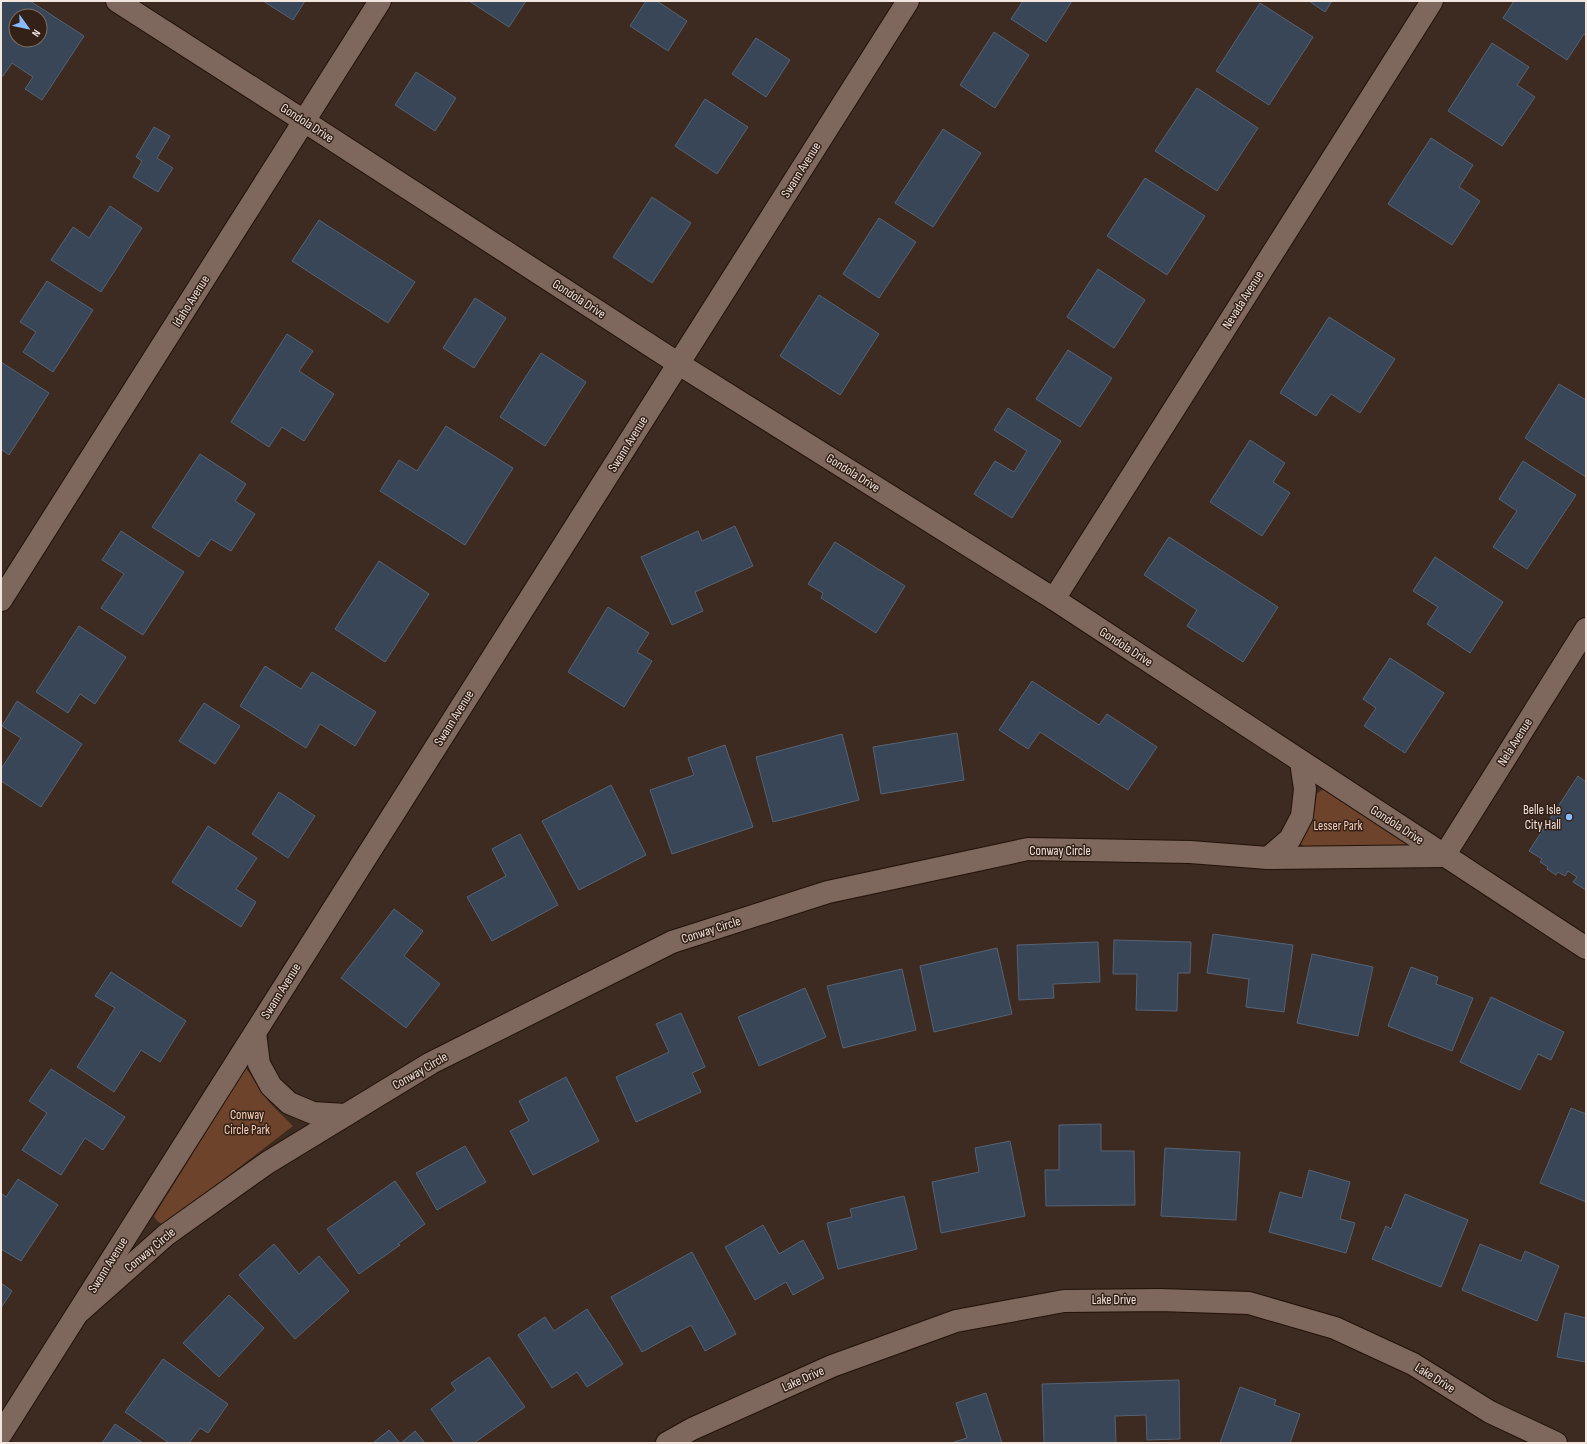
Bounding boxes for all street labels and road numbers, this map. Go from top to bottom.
street label: Gondola Drive [277,100,337,146]
street label: Swann Avenue [778,139,824,201]
street label: Nevada Avenue [1219,268,1267,332]
street label: Idaho Avenue [169,272,213,330]
street label: Gondola Drive [549,276,609,322]
street label: Swann Avenue [605,413,651,475]
street label: Gondola Drive [823,450,883,496]
street label: Gondola Drive [1096,624,1156,670]
street label: Swann Avenue [431,687,477,749]
street label: Nela Avenue [1494,715,1536,769]
street label: Gondola Drive [1367,802,1427,848]
street label: Conway Circle [1029,843,1091,859]
street label: Conway Circle [679,913,743,947]
street label: Swann Avenue [258,960,304,1022]
street label: Conway Circle [389,1049,451,1093]
street label: Conway Circle [121,1224,179,1276]
street label: Swann Avenue [85,1234,131,1296]
street label: Lake Drive [1092,1292,1136,1308]
street label: Lake Drive [1412,1359,1458,1397]
street label: Lake Drive [779,1363,827,1395]

